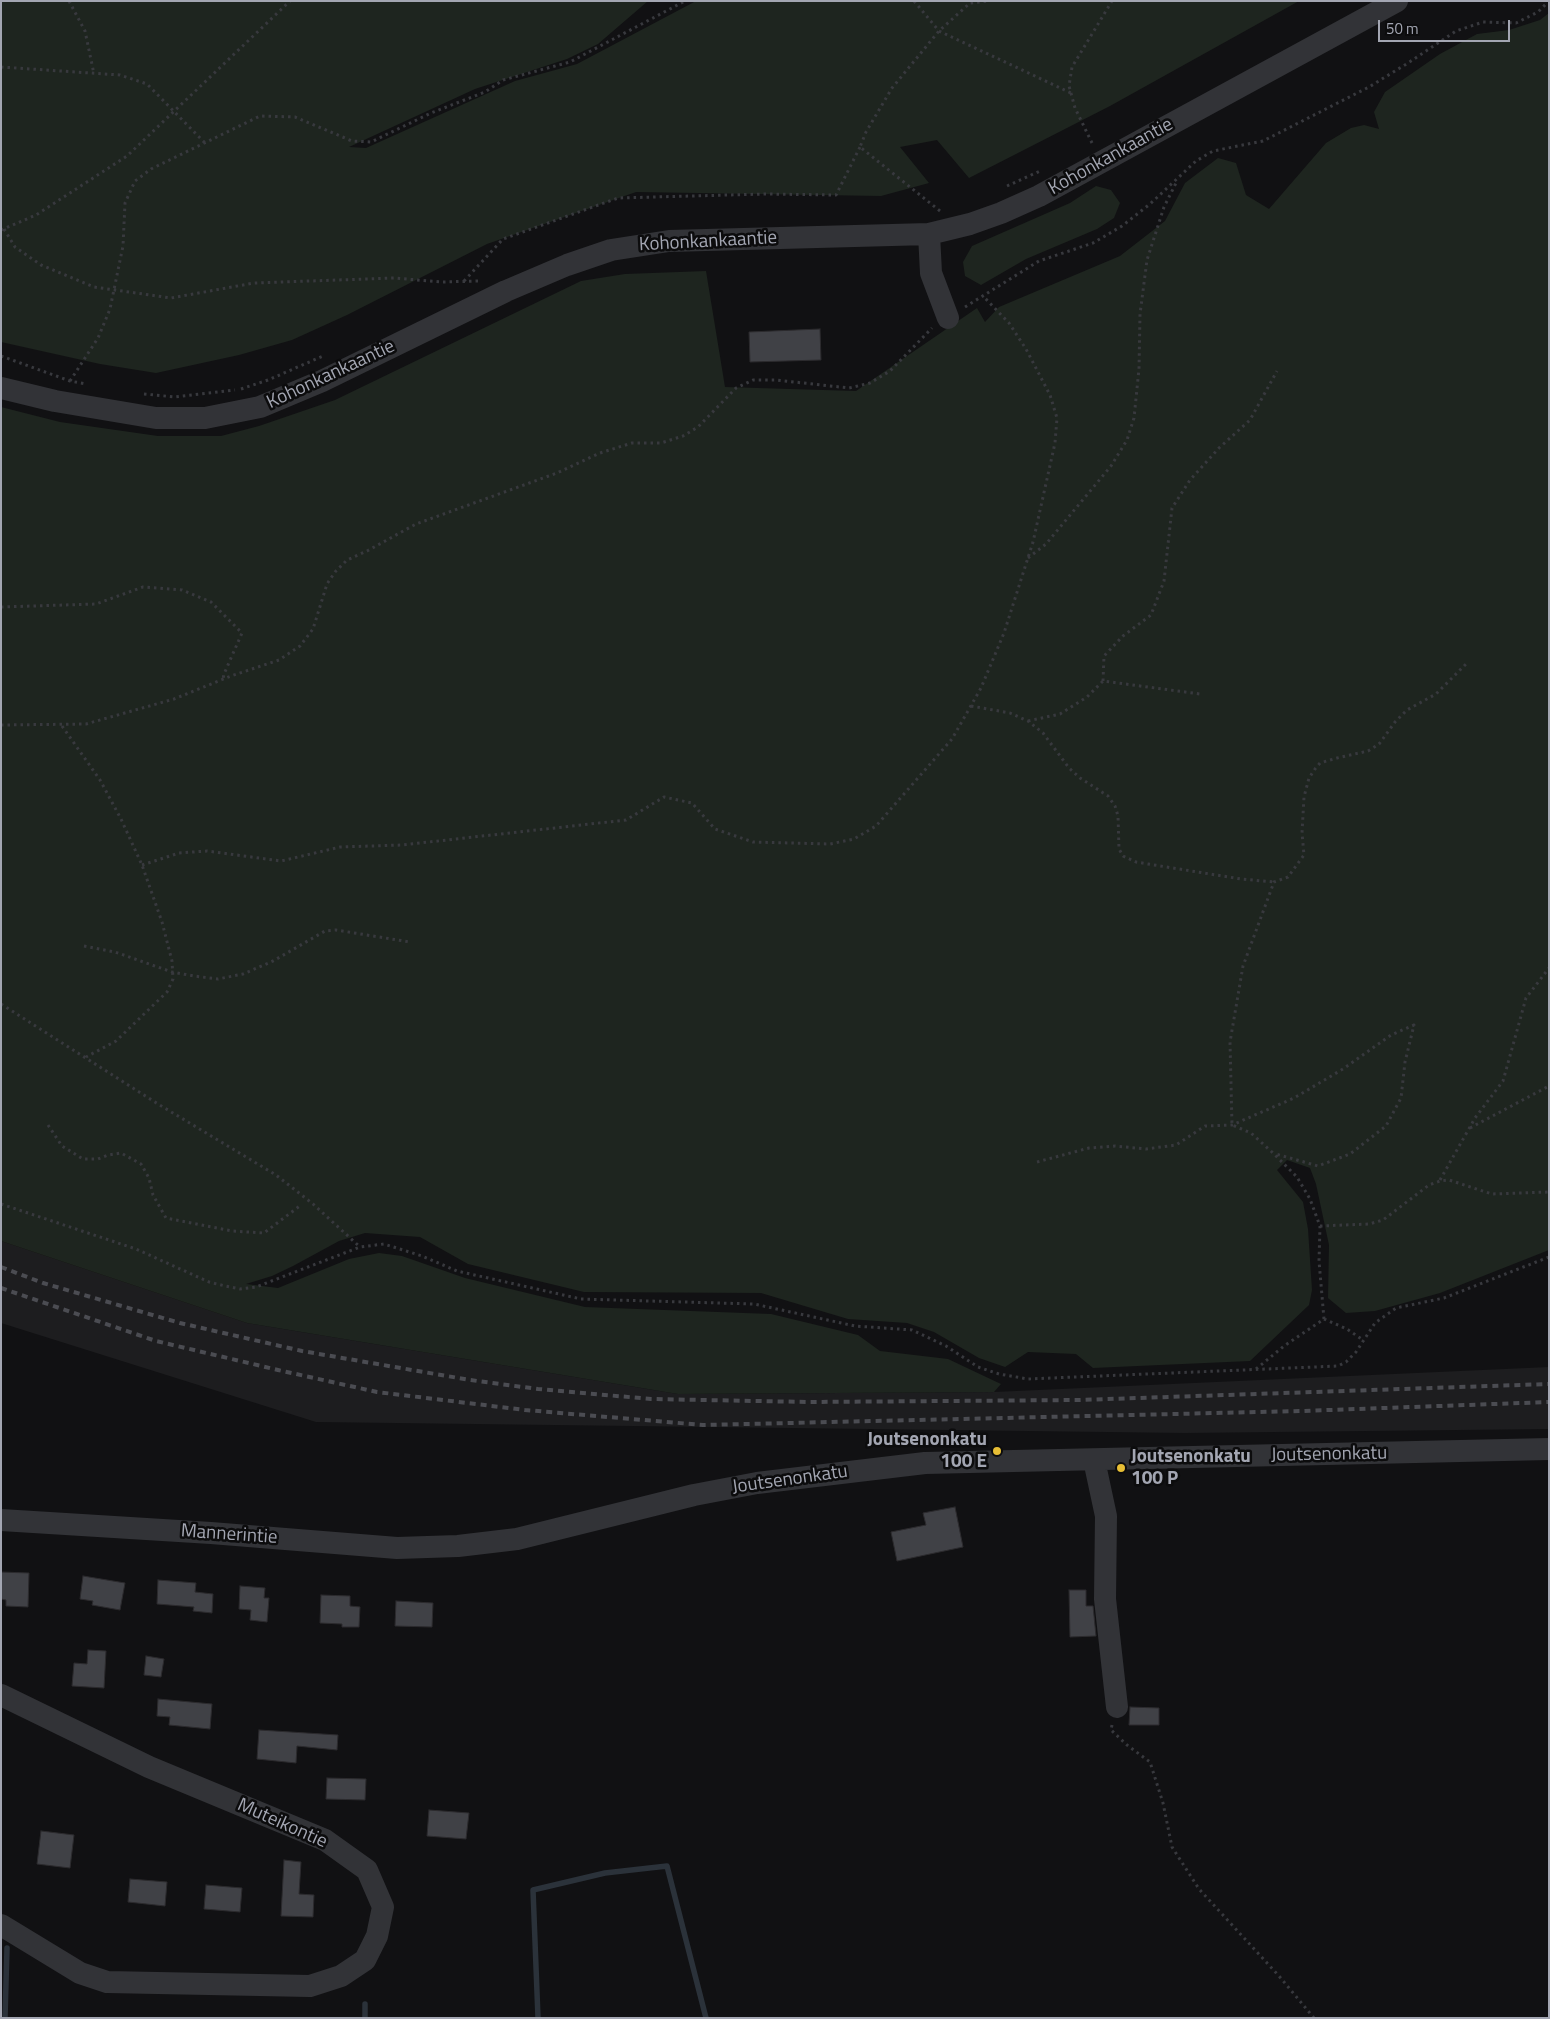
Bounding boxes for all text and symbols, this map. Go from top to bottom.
scale bar [1380,10,1512,42]
text: 50 m [1386,17,1419,40]
street label: Kohonkankaantie [1045,113,1177,201]
street label: Kohonkankaantie [638,227,778,257]
street label: Kohonkankaantie [263,335,399,415]
place label: Joutsenonkatu 100 E [867,1429,987,1473]
street label: Joutsenonkatu [1271,1443,1387,1467]
marker: Joutsenonkatu 100 E [991,1445,1003,1457]
place label: Joutsenonkatu 100 P [1131,1446,1251,1490]
street label: Joutsenonkatu [731,1461,849,1499]
marker: Joutsenonkatu 100 P [1115,1462,1127,1474]
street label: Mannerintie [180,1520,278,1550]
street label: Muteikontie [234,1794,330,1854]

